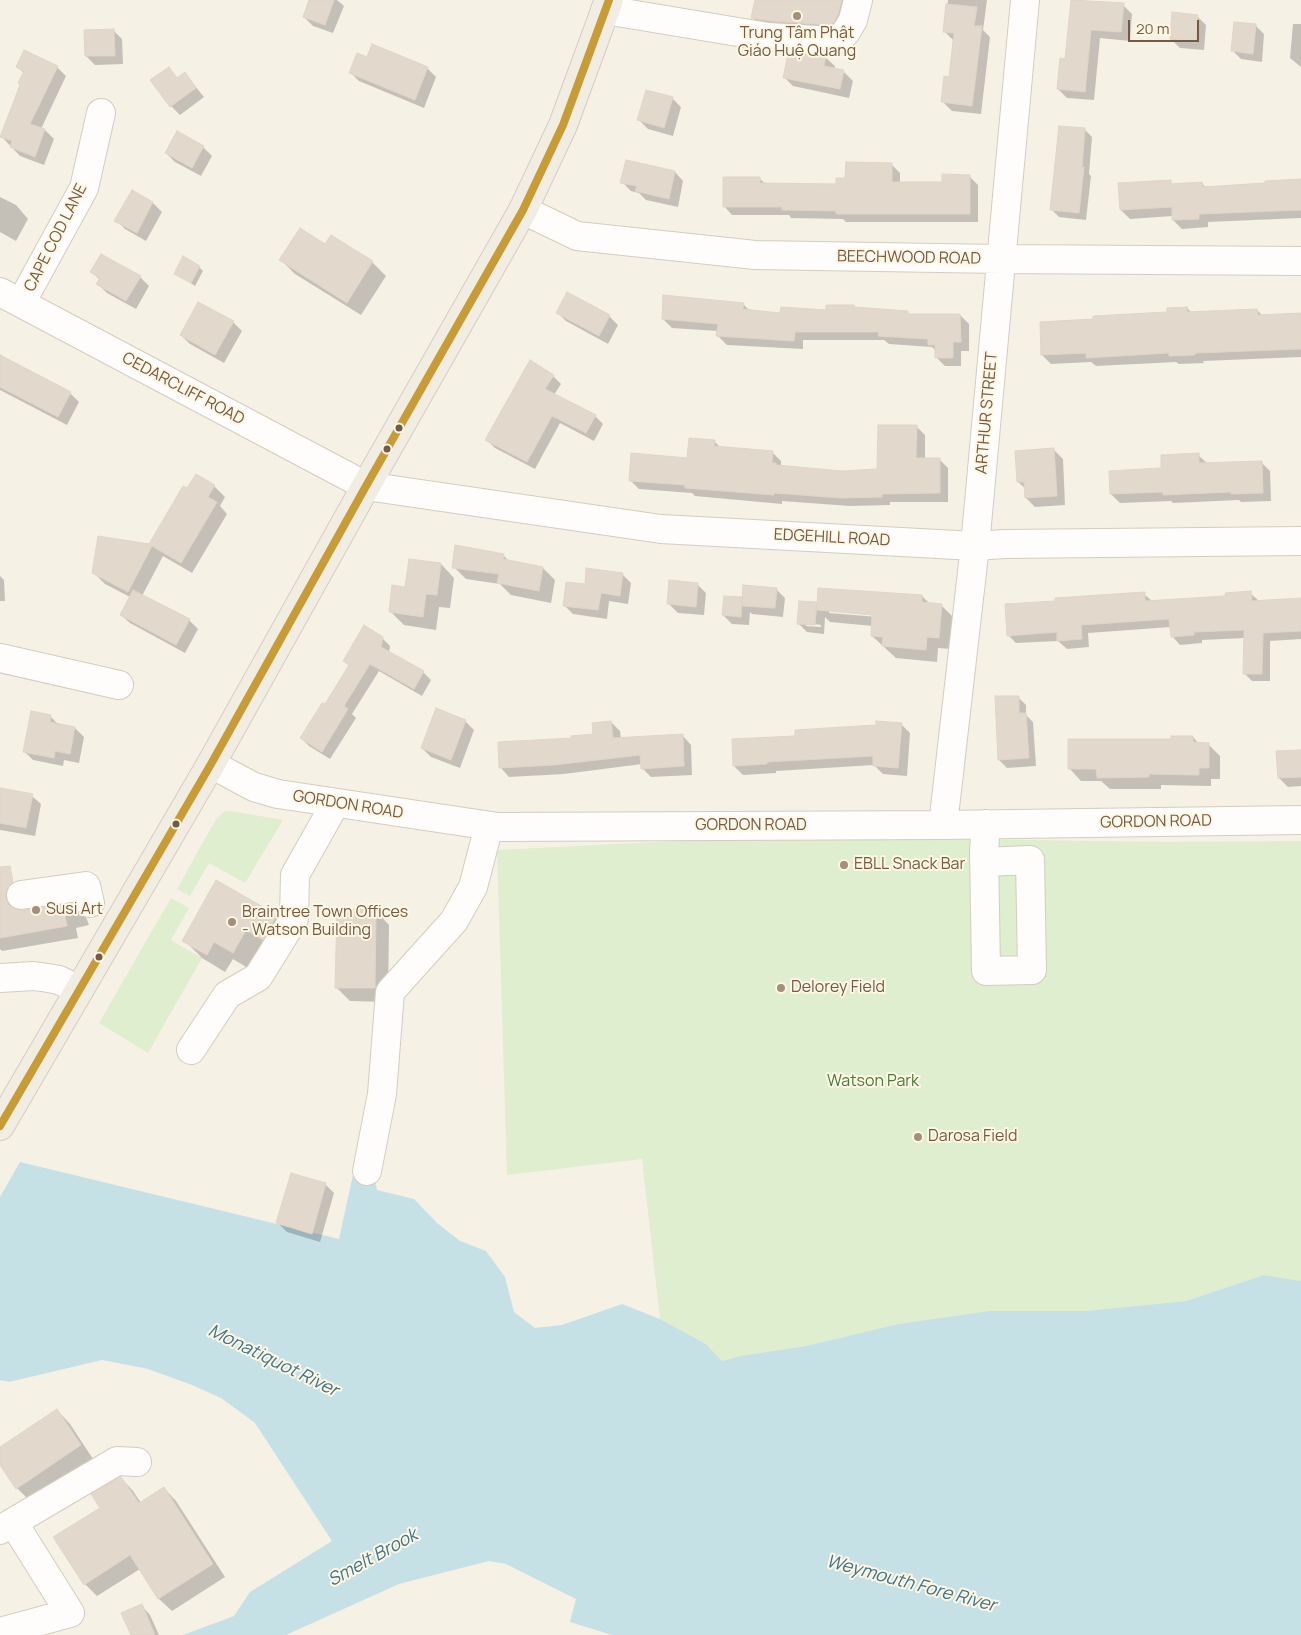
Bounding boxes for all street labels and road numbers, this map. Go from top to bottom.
street label: CAPE COD LANE [21,181,91,295]
street label: BEECHWOOD ROAD [837,247,981,269]
street label: CEDARCLIFF ROAD [118,349,248,429]
street label: ARTHUR STREET [972,351,1002,475]
street label: EDGEHILL ROAD [773,525,891,551]
street label: GORDON ROAD [291,787,405,823]
street label: GORDON ROAD [1100,811,1212,833]
street label: GORDON ROAD [695,816,807,836]

